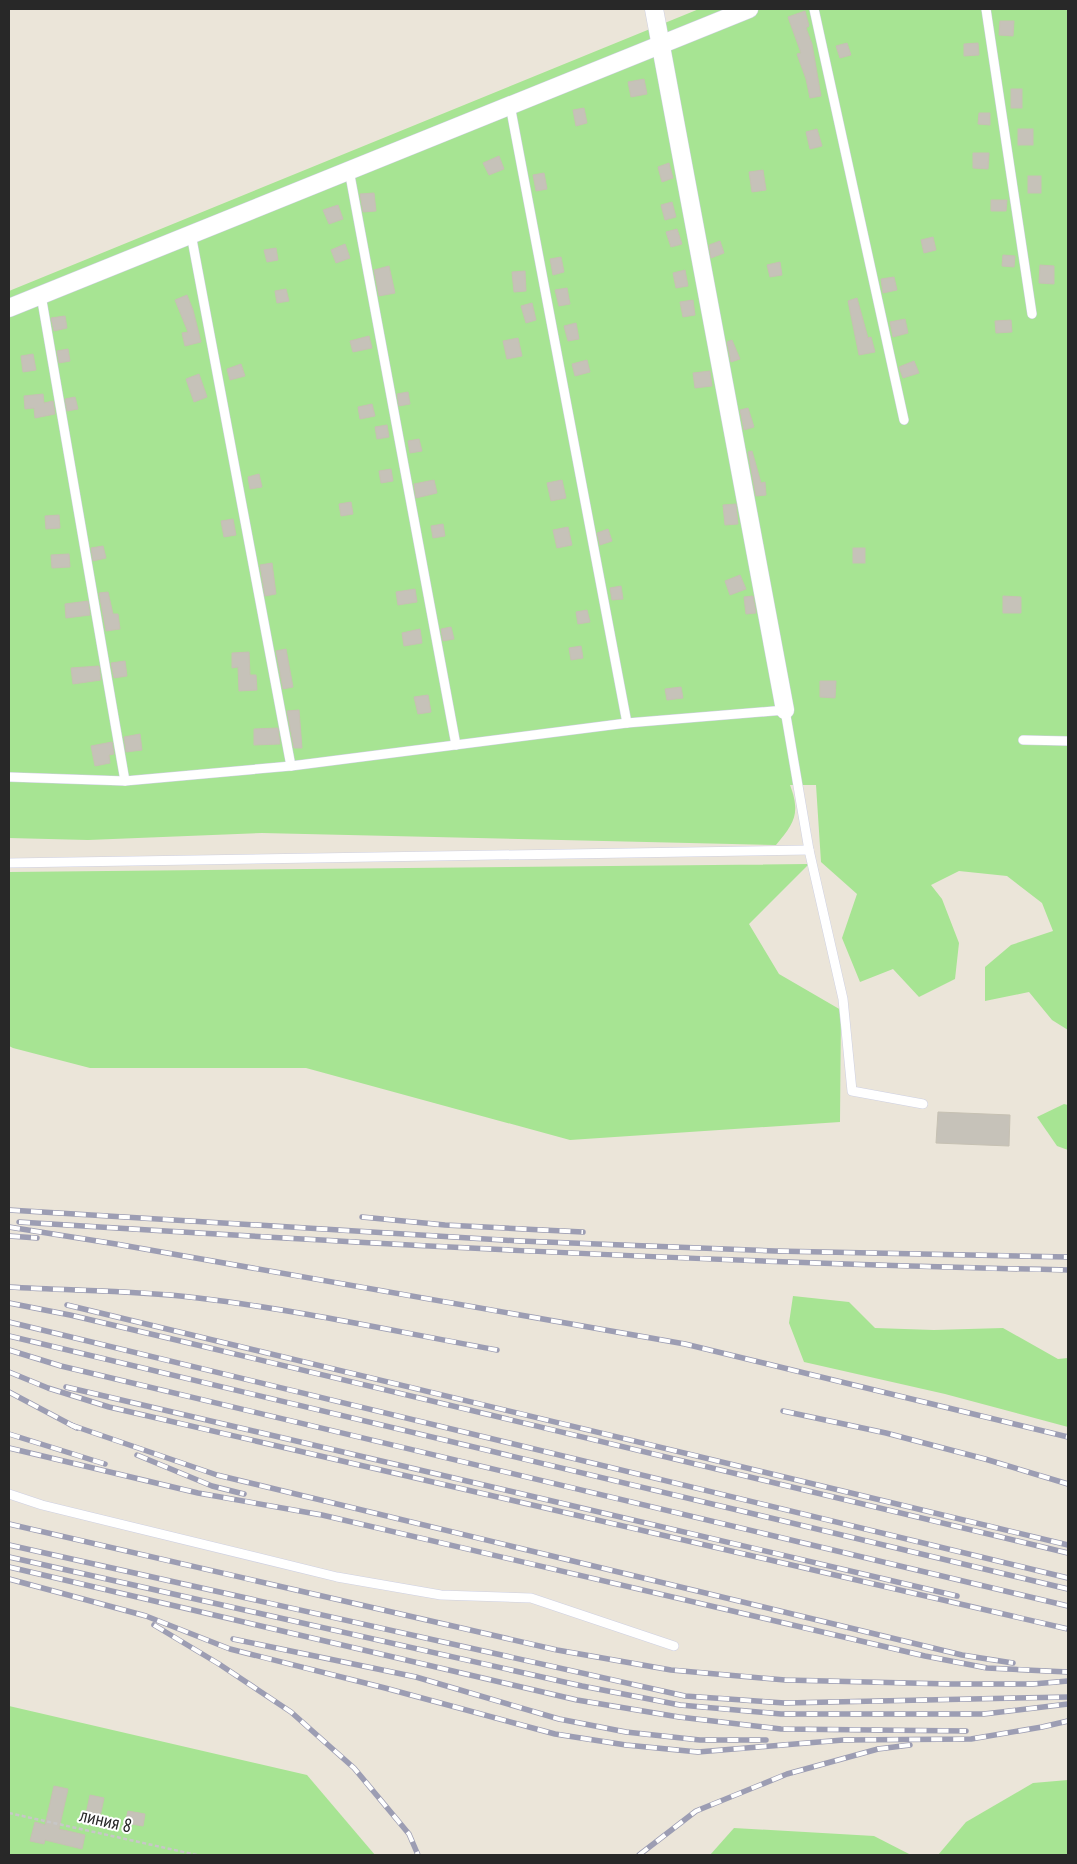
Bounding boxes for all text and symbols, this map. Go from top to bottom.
street label: линия 8 [77,1802,134,1838]

